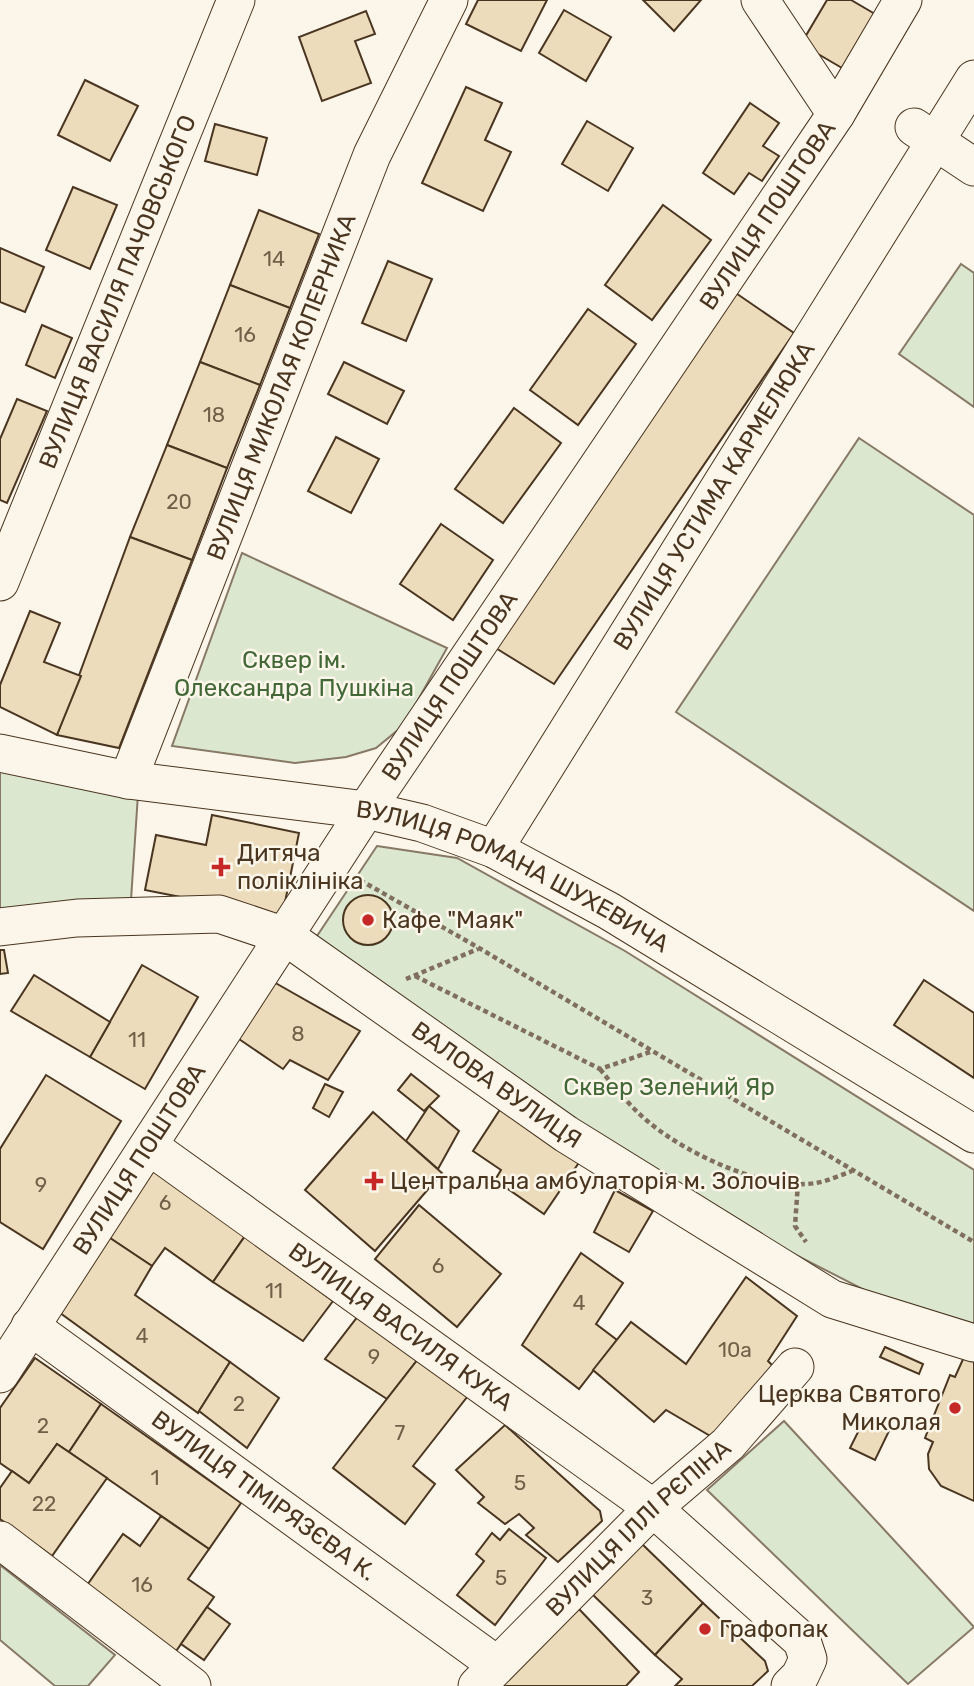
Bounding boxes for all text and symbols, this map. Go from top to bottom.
street label: ВУЛИЦЯ ВАСИЛЯ ПАЧОВСЬКОГО [33,111,202,473]
street label: ВУЛИЦЯ ПОШТОВА [694,115,841,315]
street label: ВУЛИЦЯ МИКОЛАЯ КОПЕРНИКА [201,209,362,564]
house number: 14 [263,246,285,271]
house number: 16 [234,322,256,347]
street label: ВУЛИЦЯ УСТИМА КАРМЕЛЮКА [608,337,821,655]
house number: 18 [203,402,225,427]
house number: 20 [166,489,192,514]
street label: ВУЛИЦЯ ПОШТОВА [376,586,524,786]
park label: Сквер ім. Олександра Пушкіна [174,646,414,702]
street label: ВУЛИЦЯ РОМАНА ШУХЕВИЧА [355,795,674,958]
place label: Дитяча поліклініка [237,839,364,895]
marker: Дитяча поліклініка [211,857,231,877]
place label: Кафе "Маяк" [382,906,523,934]
marker: Кафе "Маяк" [360,912,376,928]
street label: ВАЛОВА ВУЛИЦЯ [406,1016,587,1154]
house number: 8 [291,1021,305,1046]
house number: 11 [128,1027,146,1052]
street label: ВУЛИЦЯ ПОШТОВА [67,1058,212,1260]
park label: Сквер Зелений Яр [563,1073,775,1101]
place label: Центральна амбулаторія м. Золочів [390,1167,800,1195]
marker: Центральна амбулаторія м. Золочів [364,1171,384,1191]
house number: 9 [35,1172,47,1197]
house number: 6 [159,1190,171,1215]
street label: ВУЛИЦЯ ВАСИЛЯ КУКА [283,1237,518,1417]
house number: 6 [432,1253,444,1278]
house number: 11 [265,1278,283,1303]
house number: 4 [572,1290,586,1315]
house number: 4 [135,1323,149,1348]
house number: 10а [718,1337,752,1362]
house number: 9 [368,1344,380,1369]
place label: Церква Святого Миколая [758,1380,941,1436]
house number: 2 [233,1391,245,1416]
marker: Церква Святого Миколая [947,1400,963,1416]
street label: ВУЛИЦЯ ТІМІРЯЗЄВА К. [146,1405,382,1587]
house number: 2 [37,1413,49,1438]
house number: 7 [395,1420,406,1445]
street label: ВУЛИЦЯ ІЛЛІ РЄПІНА [540,1434,736,1622]
house number: 1 [151,1465,160,1490]
house number: 5 [514,1470,526,1495]
house number: 22 [32,1491,56,1516]
house number: 5 [495,1565,507,1590]
house number: 16 [131,1572,153,1597]
house number: 3 [641,1585,653,1610]
place label: Графопак [719,1615,829,1643]
marker: Графопак [697,1621,713,1637]

